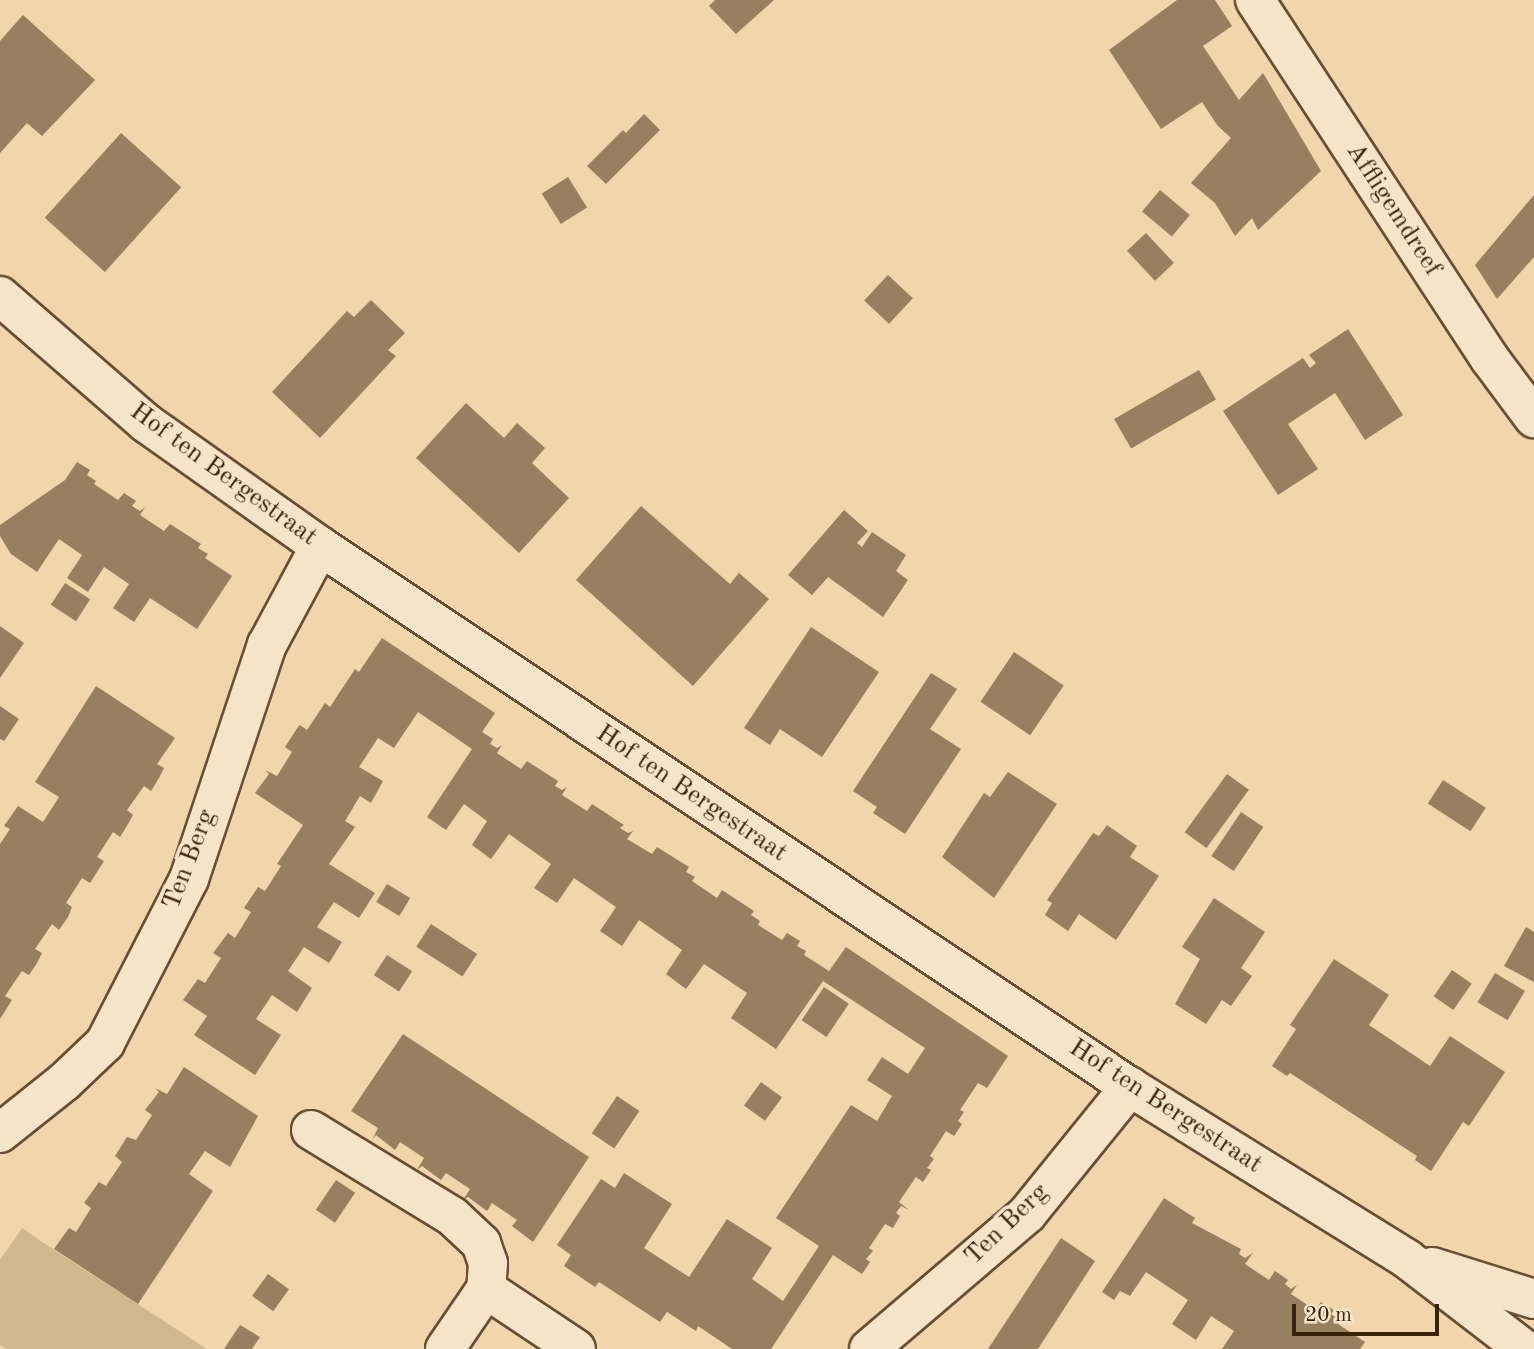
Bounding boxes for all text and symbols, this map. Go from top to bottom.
street label: Affligemdreef [1338,138,1448,282]
street label: Hof ten Bergestraat [123,397,323,553]
street label: Hof ten Bergestraat [589,718,793,870]
street label: Ten Berg [157,806,223,914]
street label: Hof ten Bergestraat [1063,1033,1267,1181]
street label: Ten Berg [959,1177,1055,1273]
scale bar [1296,1290,1443,1334]
text: 20 m [1305,1305,1352,1326]

